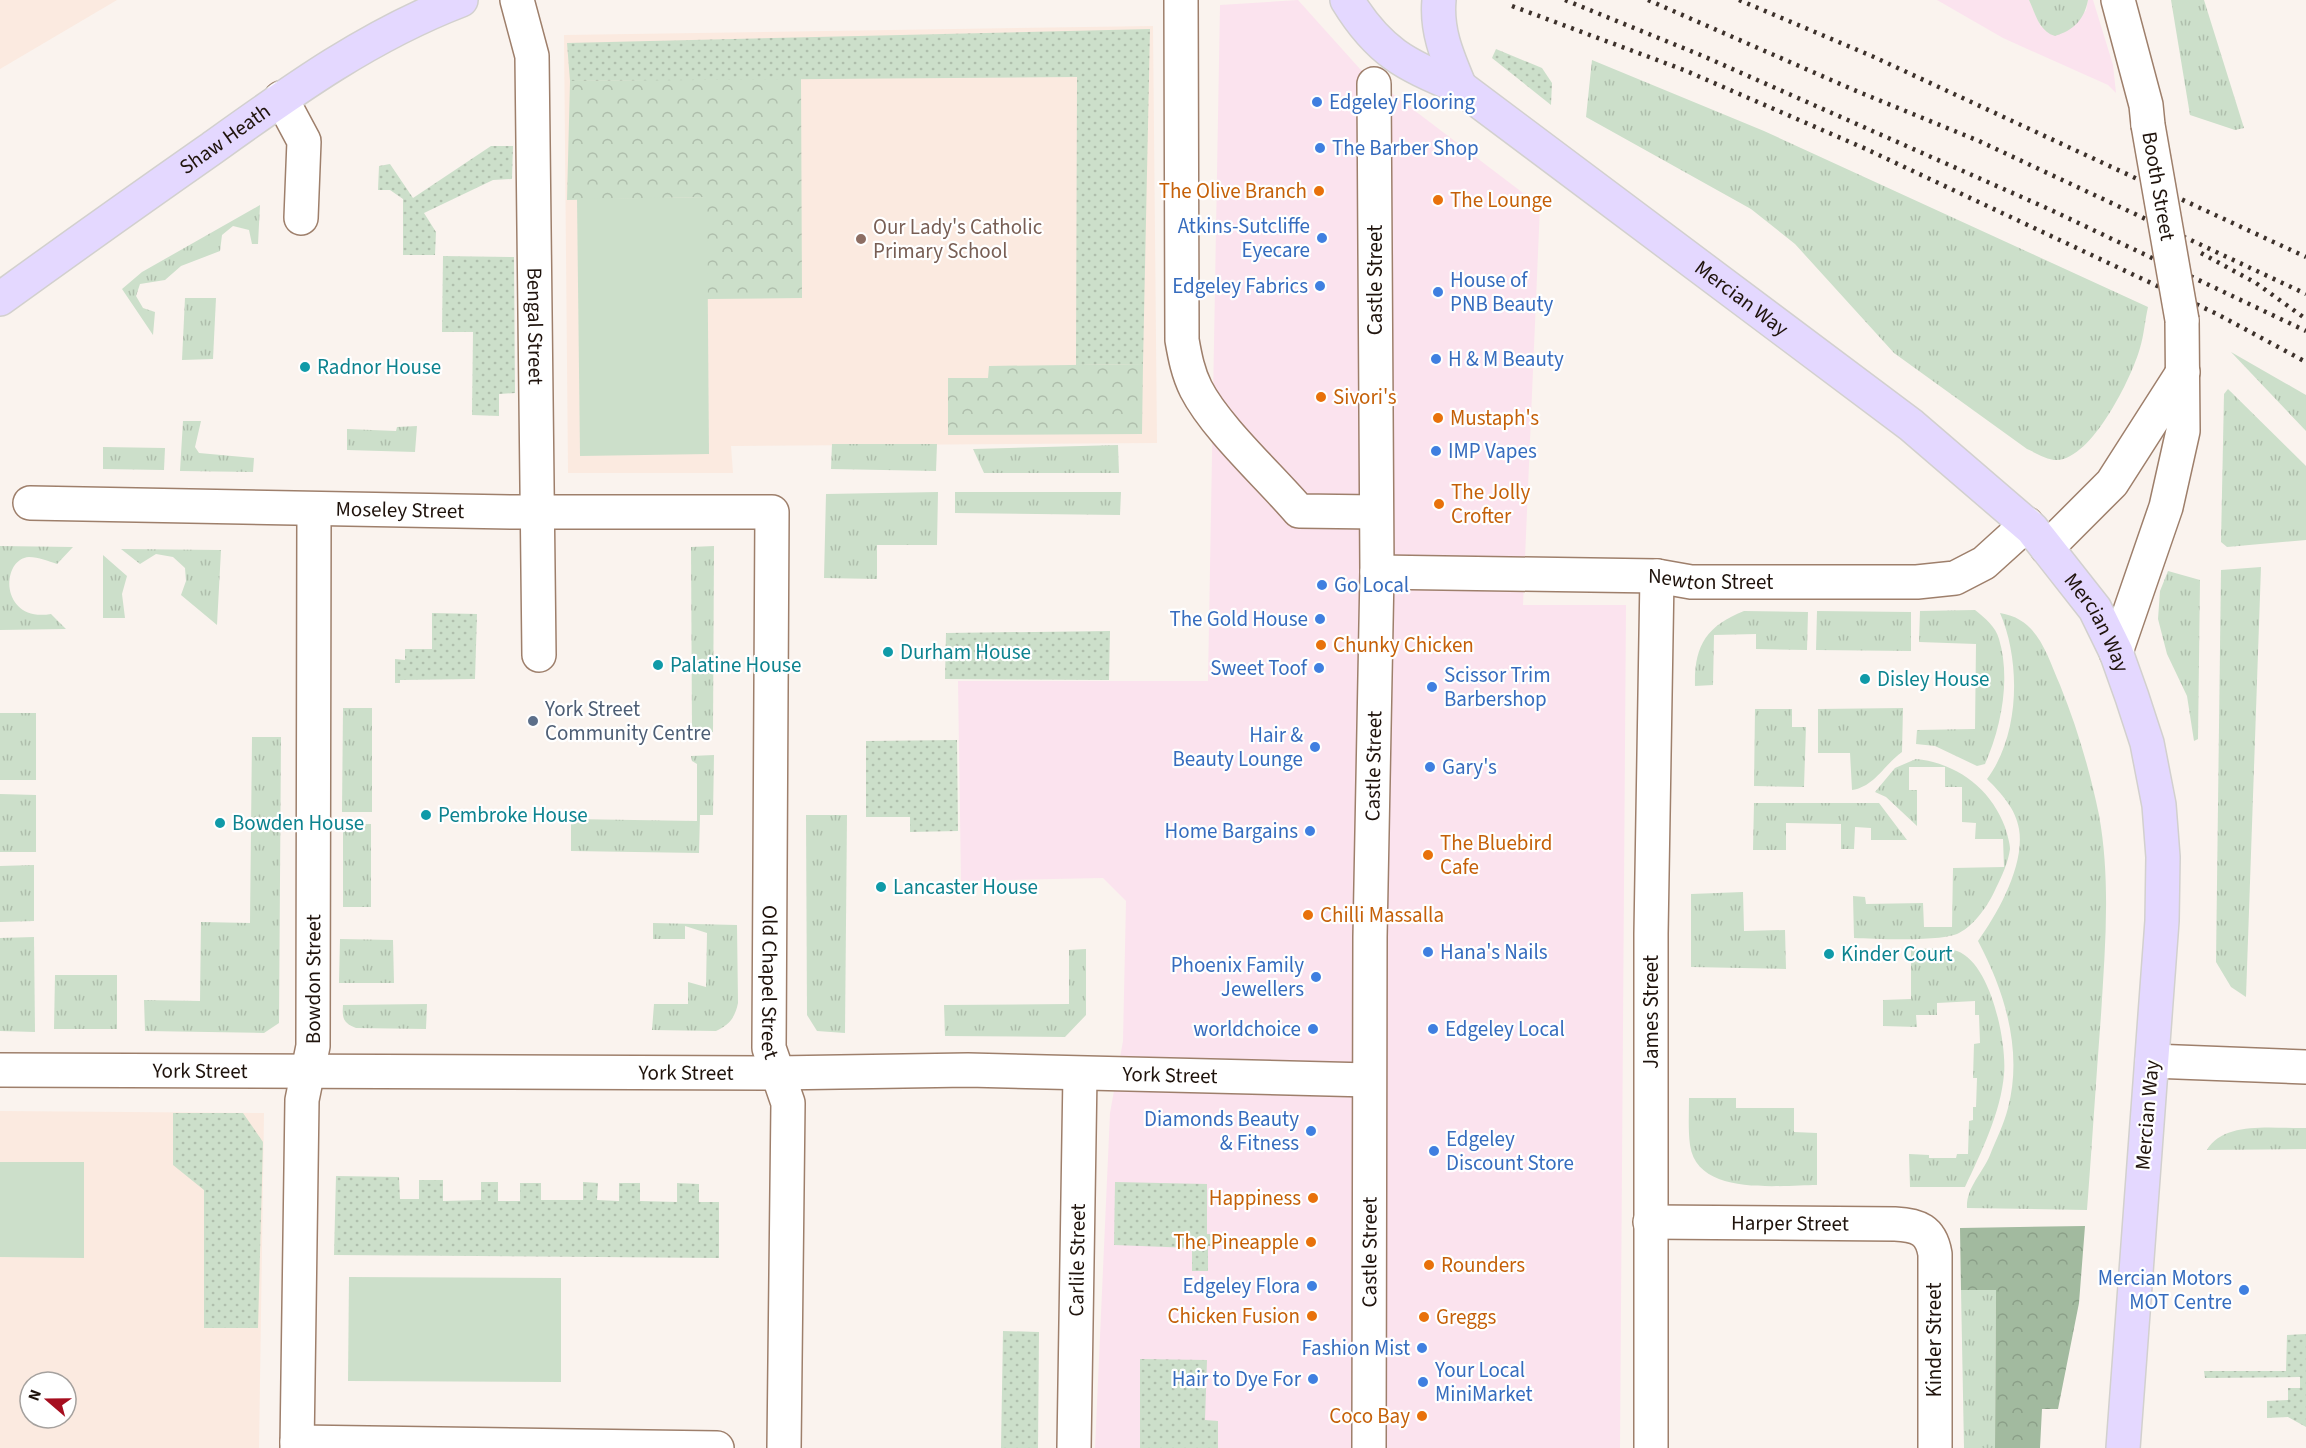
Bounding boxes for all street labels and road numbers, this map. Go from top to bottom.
street label: Shaw Heath [173,96,276,182]
street label: Booth Street [2134,129,2183,243]
street label: Castle Street [1360,225,1390,335]
street label: Mercian Way [1688,253,1795,343]
street label: Bengal Street [519,267,551,385]
street label: Moseley Street [335,494,464,526]
street label: Newton Street [1648,561,1773,597]
street label: Mercian Way [2057,567,2137,676]
street label: Castle Street [1357,710,1389,822]
street label: Old Chapel Street [754,905,787,1063]
street label: Bowdon Street [298,914,328,1044]
street label: James Street [1636,955,1666,1069]
street label: York Street [151,1056,248,1086]
street label: York Street [637,1057,734,1088]
street label: York Street [1121,1059,1218,1091]
street label: Mercian Way [2127,1059,2167,1171]
street label: Castle Street [1354,1197,1384,1307]
street label: Carlile Street [1061,1203,1093,1317]
street label: Harper Street [1731,1208,1849,1239]
street label: Kinder Street [1919,1283,1949,1397]

